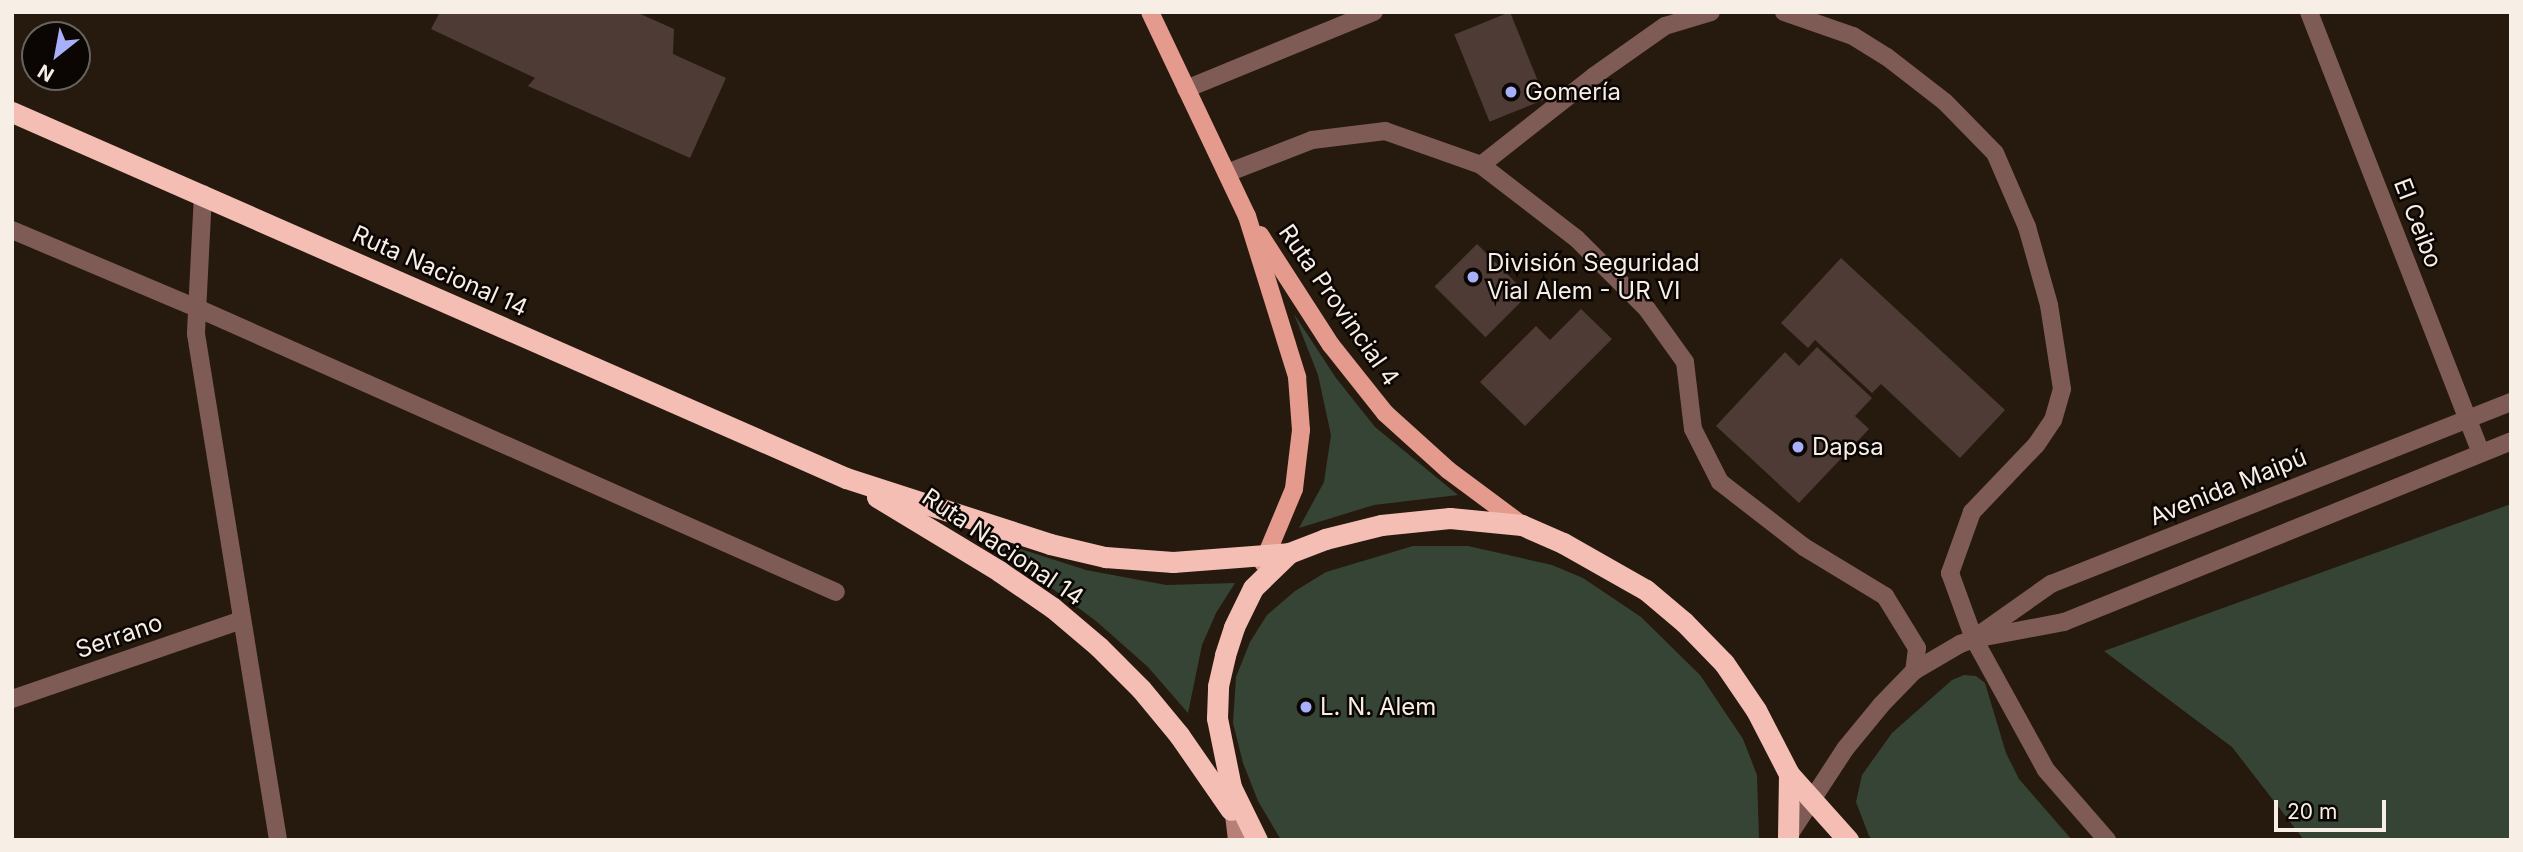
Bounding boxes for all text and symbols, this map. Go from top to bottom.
north arrow [21,21,91,91]
text: N [34,59,58,86]
place label: Gomería [1525,78,1621,106]
marker: Gomería [1503,84,1519,100]
street label: El Ceibo [2388,174,2448,272]
street label: Ruta Nacional 14 [348,219,532,323]
street label: Ruta Provincial 4 [1273,219,1405,391]
place label: División Seguridad Vial Alem - UR VI [1487,249,1700,305]
marker: División Seguridad Vial Alem - UR VI [1465,269,1481,285]
place label: Dapsa [1812,433,1884,461]
marker: Dapsa [1790,439,1806,455]
street label: Avenida Maipú [2145,442,2311,532]
street label: Ruta Nacional 14 [917,482,1089,612]
street label: Serrano [72,608,166,664]
place label: L. N. Alem [1320,693,1436,721]
marker: L. N. Alem [1298,699,1314,715]
scale bar [2278,786,2390,830]
text: 20 m [2287,799,2337,824]

